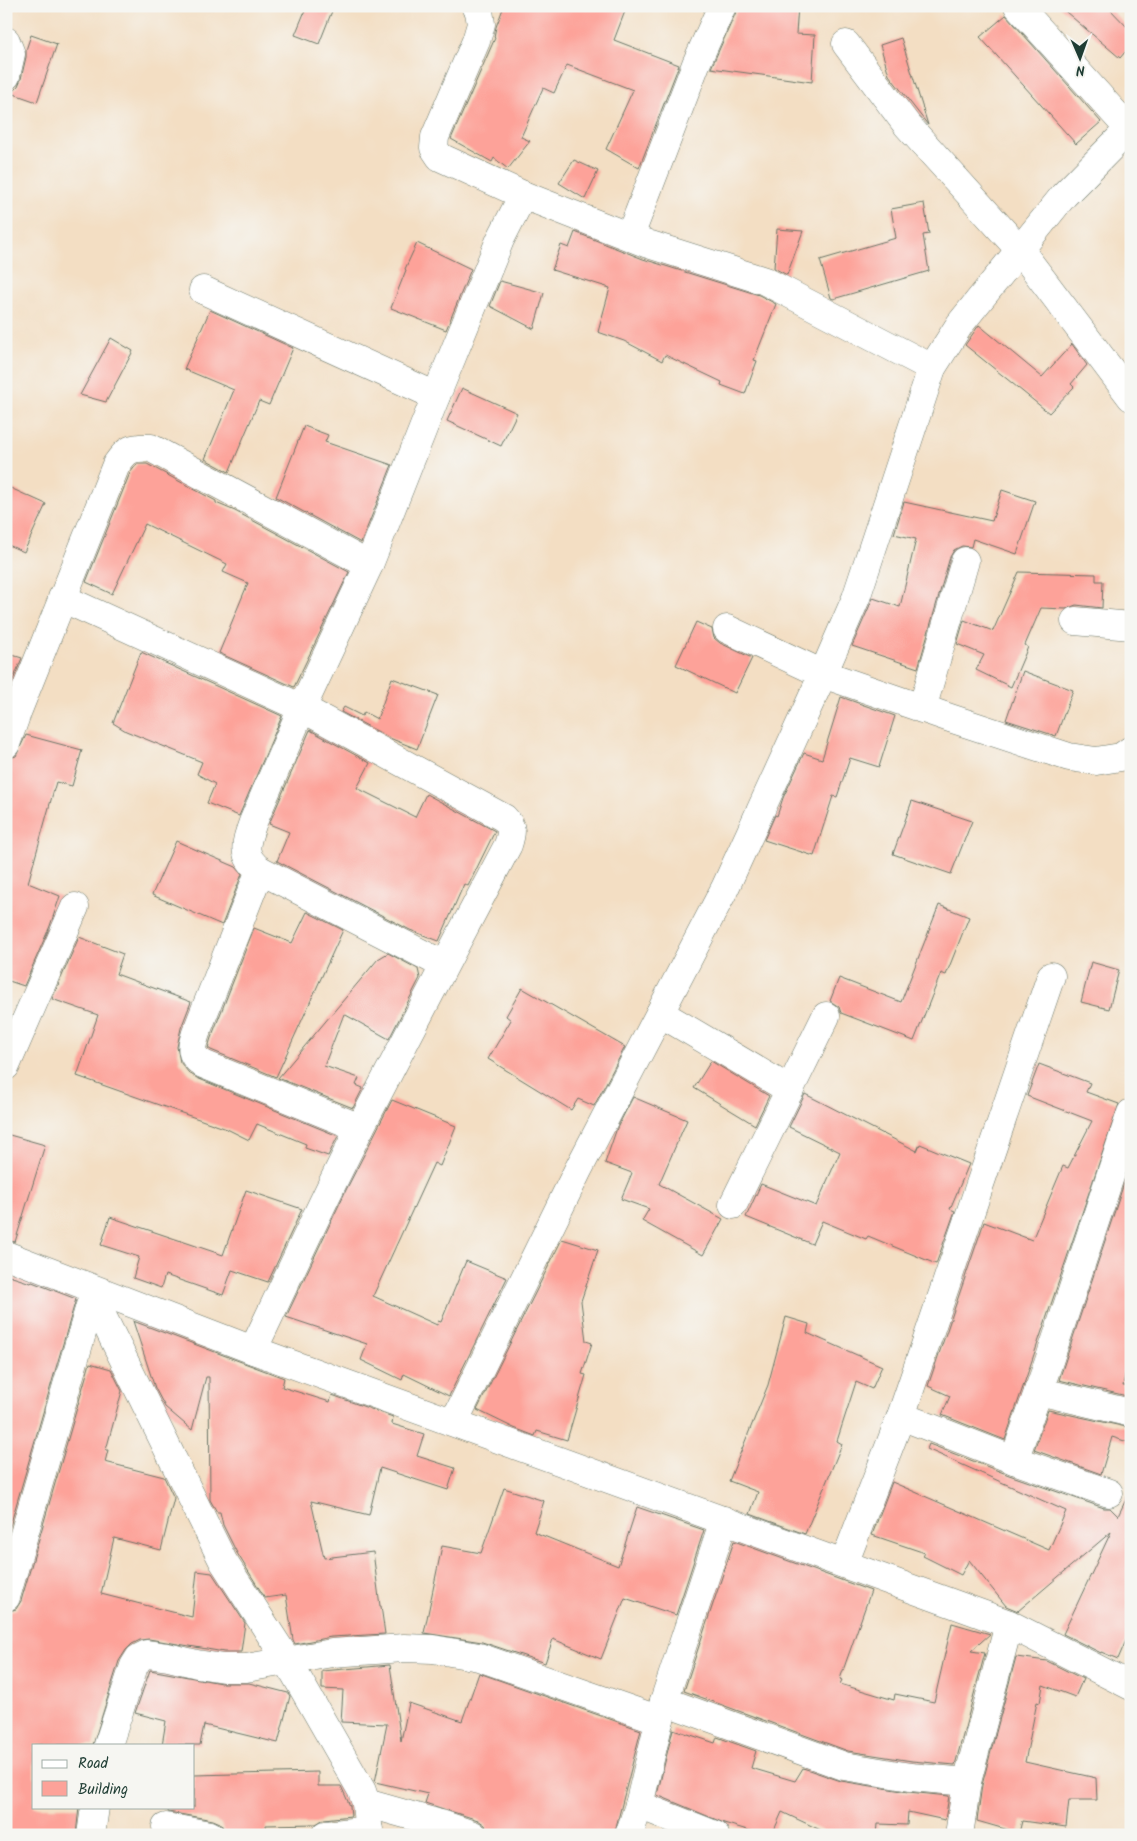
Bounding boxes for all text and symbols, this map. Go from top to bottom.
north arrow [1054,32,1104,82]
text: N [1075,59,1085,81]
legend [32,1744,195,1808]
text: Road [78,1752,109,1776]
text: Building [78,1778,128,1802]

